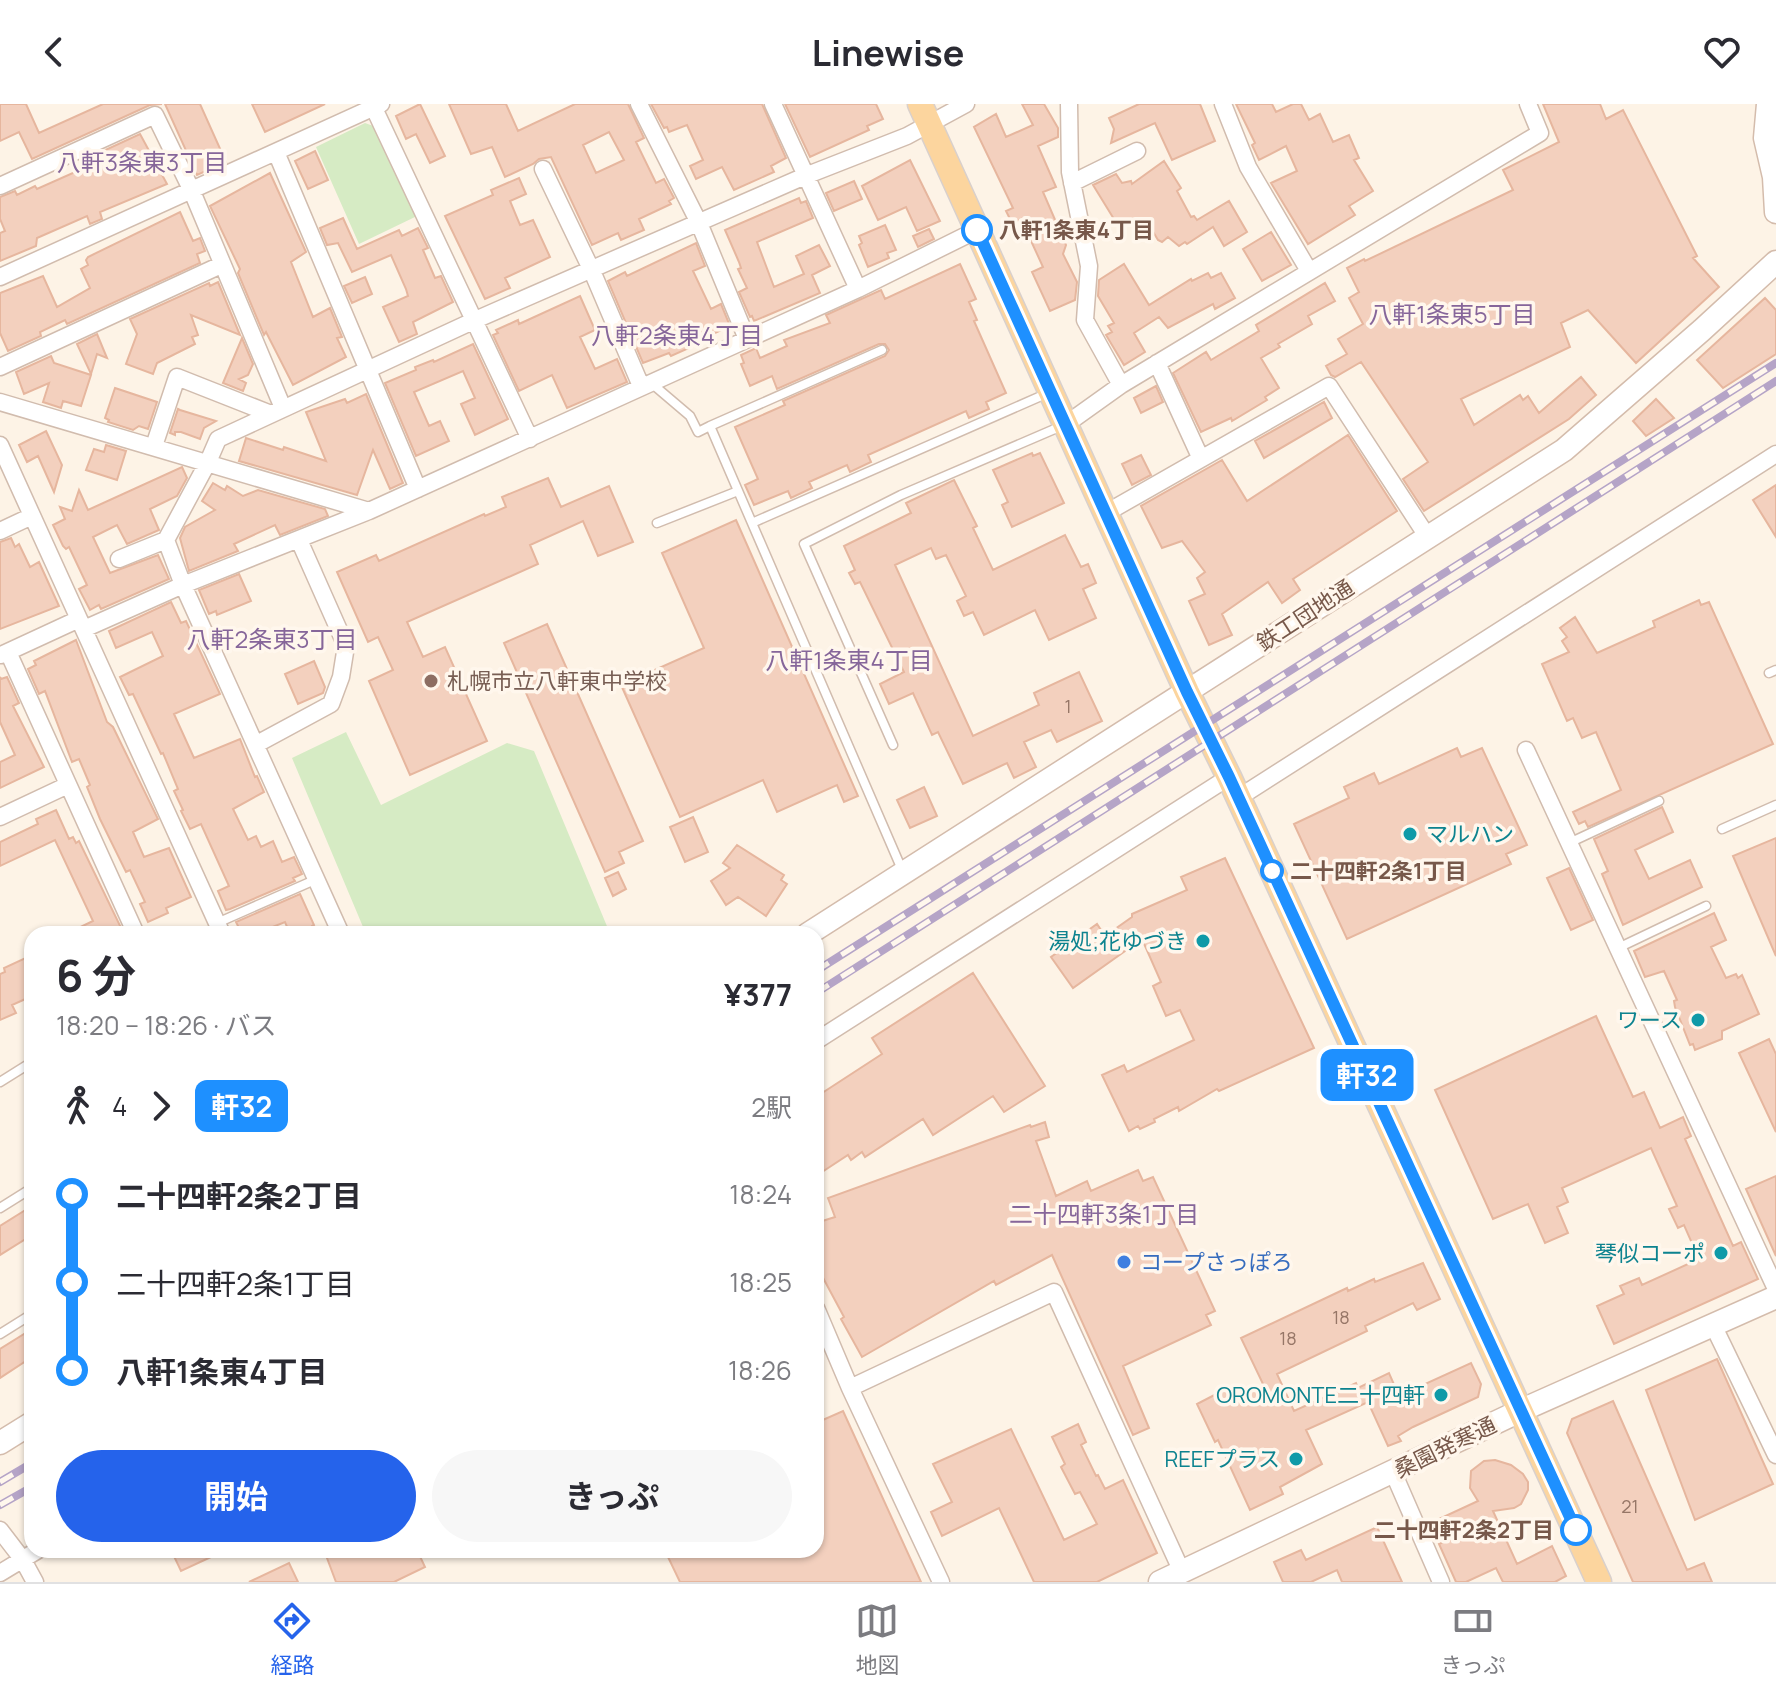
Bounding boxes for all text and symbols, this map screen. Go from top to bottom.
text: Linewise [812,28,964,77]
icon: back [32,30,76,74]
icon: heart [1700,30,1744,74]
district label: 八軒3条東3丁目 [57,145,227,178]
marker: 八軒1条東4丁目 [962,215,992,245]
place label: 八軒1条東4丁目 [999,215,1154,245]
district label: 八軒1条東5丁目 [1368,297,1536,330]
district label: 八軒2条東4丁目 [591,318,763,351]
street label: 鉄工団地通 [1251,572,1359,658]
district label: 八軒2条東3丁目 [187,622,357,655]
district label: 八軒1条東4丁目 [765,643,933,676]
place label: 札幌市立八軒東中学校 [447,666,667,696]
marker: 札幌市立八軒東中学校 [422,672,440,690]
house number: 1 [1064,694,1072,718]
place label: マルハン [1426,819,1514,849]
marker: マルハン [1401,825,1419,843]
place label: 二十四軒2条1丁目 [1290,856,1467,886]
marker: 二十四軒2条1丁目 [1261,860,1283,882]
place label: 湯処;花ゆづき [1048,926,1187,956]
marker: 湯処;花ゆづき [1194,932,1212,950]
text: 6 分 [56,945,136,1005]
text: ¥377 [724,974,792,1015]
place label: ワース [1617,1005,1682,1035]
text: 18:20 – 18:26 · バス [56,1007,276,1043]
marker: ワース [1689,1011,1707,1029]
line badge: 軒32 [1321,1049,1413,1101]
text: 軒32 [1337,1056,1397,1094]
icon: walk [56,1084,100,1128]
icon: forward [139,1084,183,1128]
text: 軒32 [211,1087,272,1125]
text: 4 [112,1088,127,1124]
text: 2駅 [751,1089,792,1125]
text: 二十四軒2条2丁目 [116,1175,362,1216]
text: 18:24 [729,1176,792,1212]
district label: 二十四軒3条1丁目 [1009,1197,1199,1230]
place label: 琴似コーポ [1595,1238,1705,1268]
marker: 琴似コーポ [1712,1244,1730,1262]
place label: コープさっぽろ [1140,1247,1293,1277]
marker: コープさっぽろ [1115,1253,1133,1271]
text: 二十四軒2条1丁目 [116,1263,355,1304]
text: 18:25 [729,1264,792,1300]
house number: 18 [1332,1305,1350,1329]
house number: 18 [1279,1326,1297,1350]
text: 八軒1条東4丁目 [116,1351,327,1392]
text: 18:26 [728,1352,792,1388]
place label: OROMONTE二十四軒 [1216,1380,1425,1410]
marker: OROMONTE二十四軒 [1432,1386,1450,1404]
street label: 桑園発寒通 [1389,1409,1501,1485]
place label: REEFプラス [1164,1444,1280,1474]
button: 開始 [56,1450,416,1542]
button: きっぷ [432,1450,792,1542]
marker: REEFプラス [1287,1450,1305,1468]
house number: 21 [1621,1494,1639,1518]
place label: 二十四軒2条2丁目 [1374,1515,1554,1545]
marker: 二十四軒2条2丁目 [1561,1515,1591,1545]
tab: 経路 [270,1599,314,1680]
tab: 地図 [855,1599,899,1680]
tab: きっぷ [1440,1599,1506,1680]

